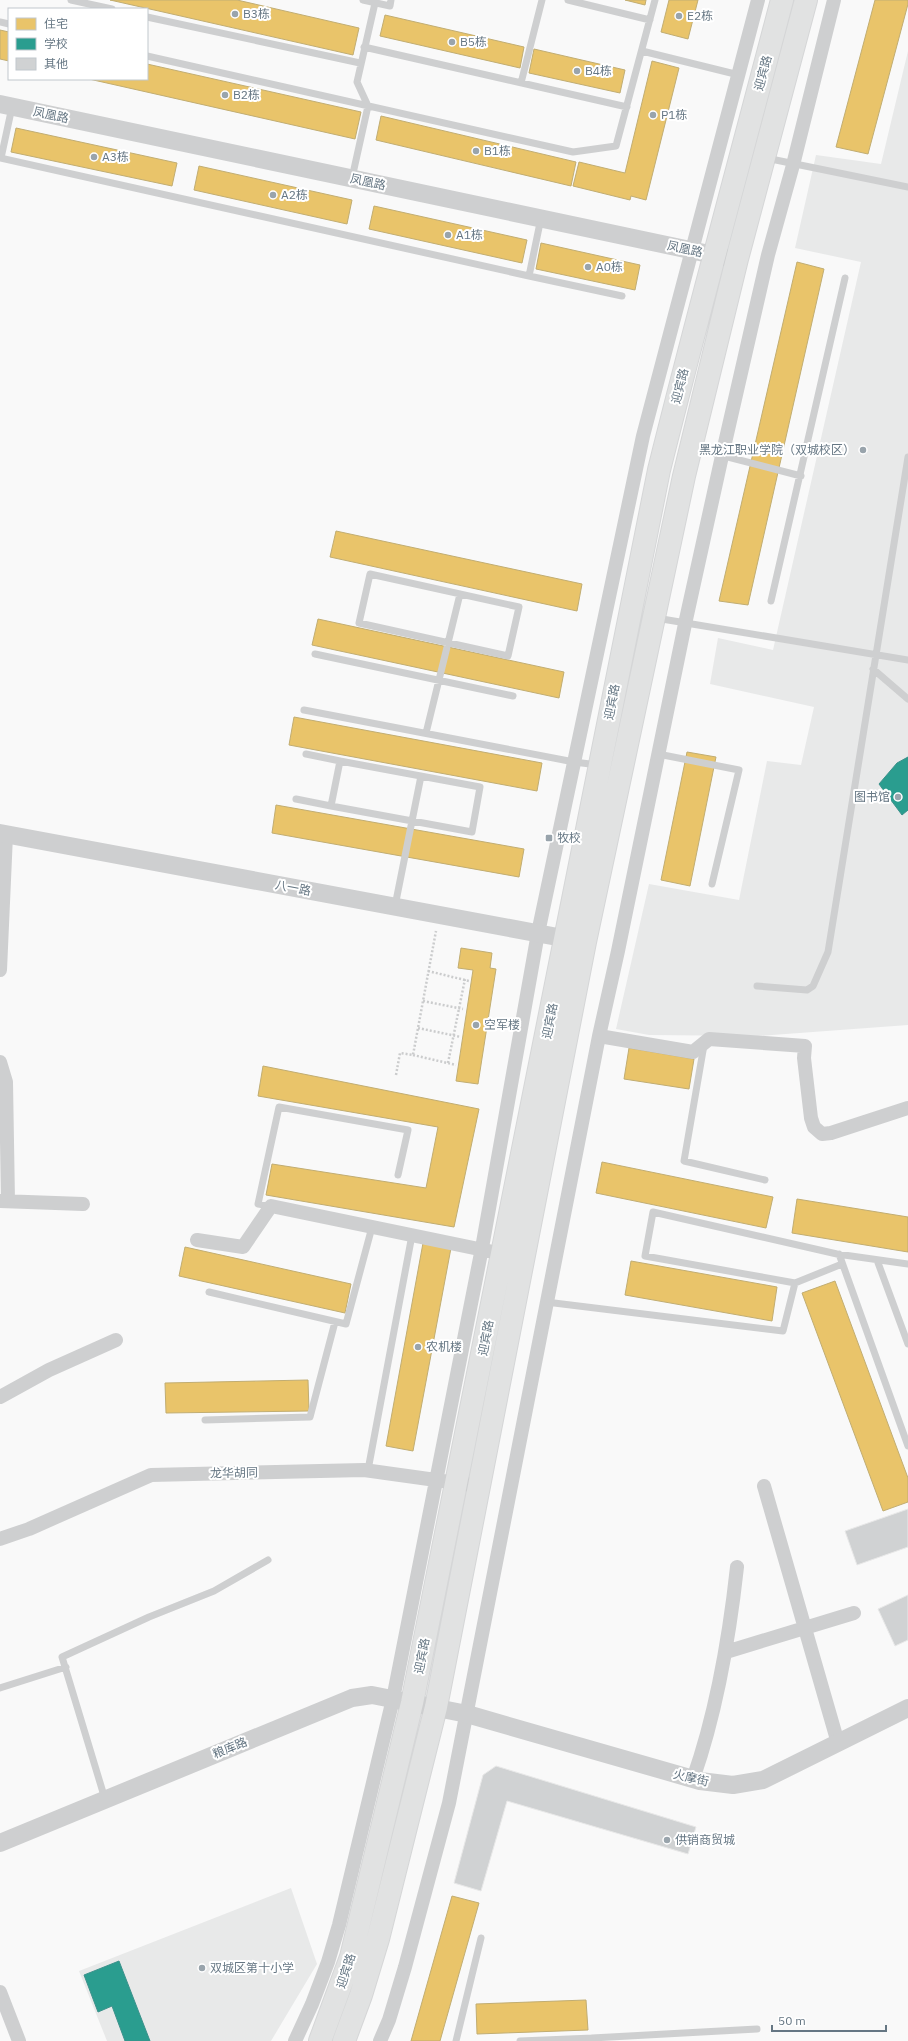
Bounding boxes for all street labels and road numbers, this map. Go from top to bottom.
street label: 迎宾路 [751,54,774,92]
street label: 凤凰路 [32,103,70,126]
street label: 凤凰路 [349,170,387,193]
street label: 凤凰路 [666,237,704,260]
street label: 迎宾路 [668,367,691,405]
street label: 迎宾路 [601,683,622,721]
street label: 八一路 [274,877,312,898]
street label: 迎宾路 [539,1002,560,1040]
street label: 迎宾路 [475,1319,496,1357]
street label: 龙华胡同 [210,1465,258,1480]
street label: 迎宾路 [411,1637,432,1675]
street label: 粮库路 [210,1734,249,1761]
street label: 火摩街 [672,1766,710,1789]
street label: 迎宾路 [333,1951,358,1990]

